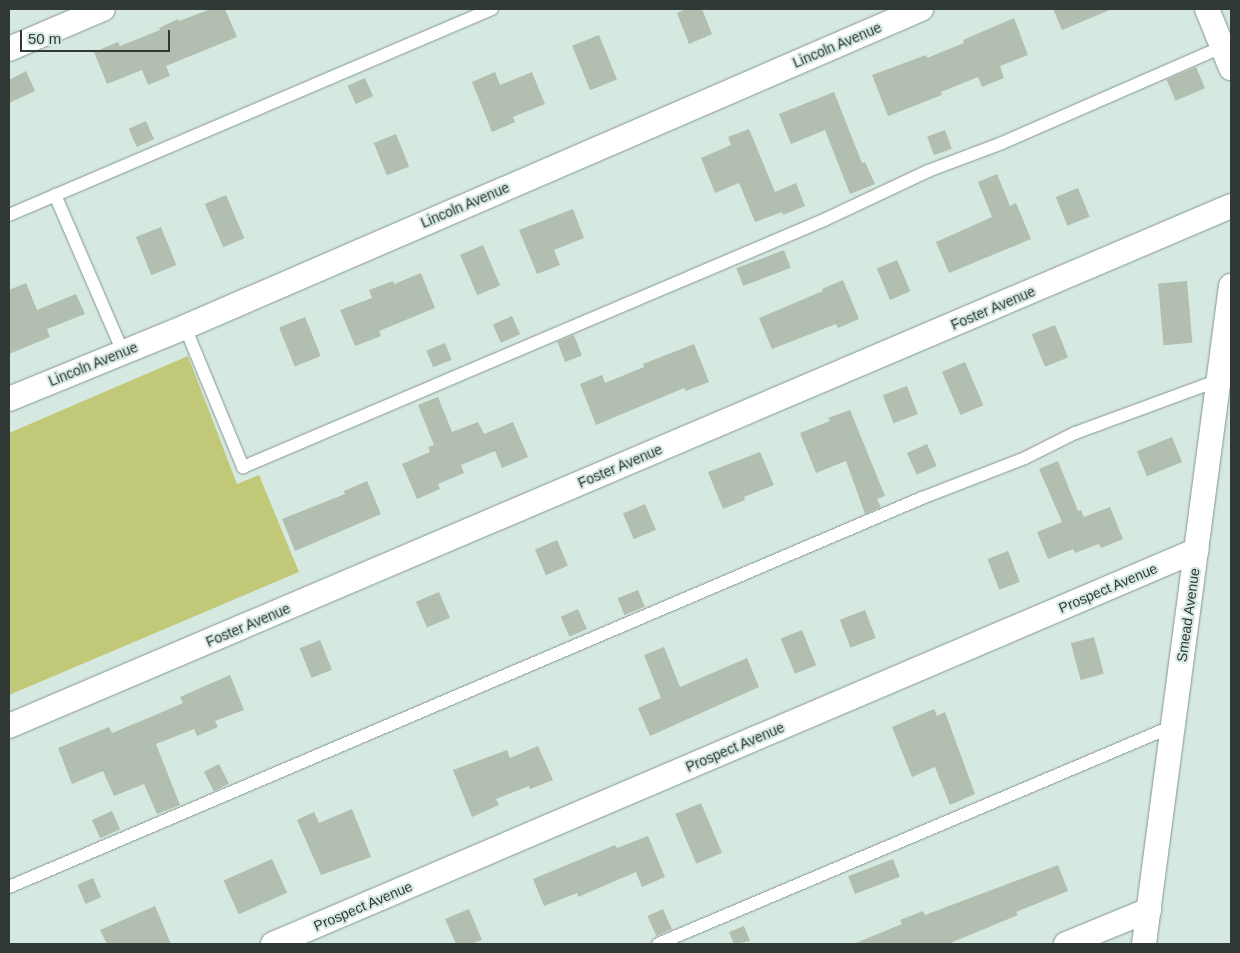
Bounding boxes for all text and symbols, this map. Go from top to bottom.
street label: Lincoln Avenue [790,19,884,71]
scale bar [22,20,172,52]
text: 50 m [28,30,61,47]
street label: Lincoln Avenue [418,179,512,231]
street label: Foster Avenue [948,283,1038,333]
street label: Lincoln Avenue [46,338,140,390]
street label: Foster Avenue [575,441,665,491]
street label: Prospect Avenue [1056,559,1160,617]
street label: Smead Avenue [1173,567,1203,663]
street label: Foster Avenue [203,600,293,650]
street label: Prospect Avenue [683,718,787,776]
street label: Prospect Avenue [311,877,415,935]

